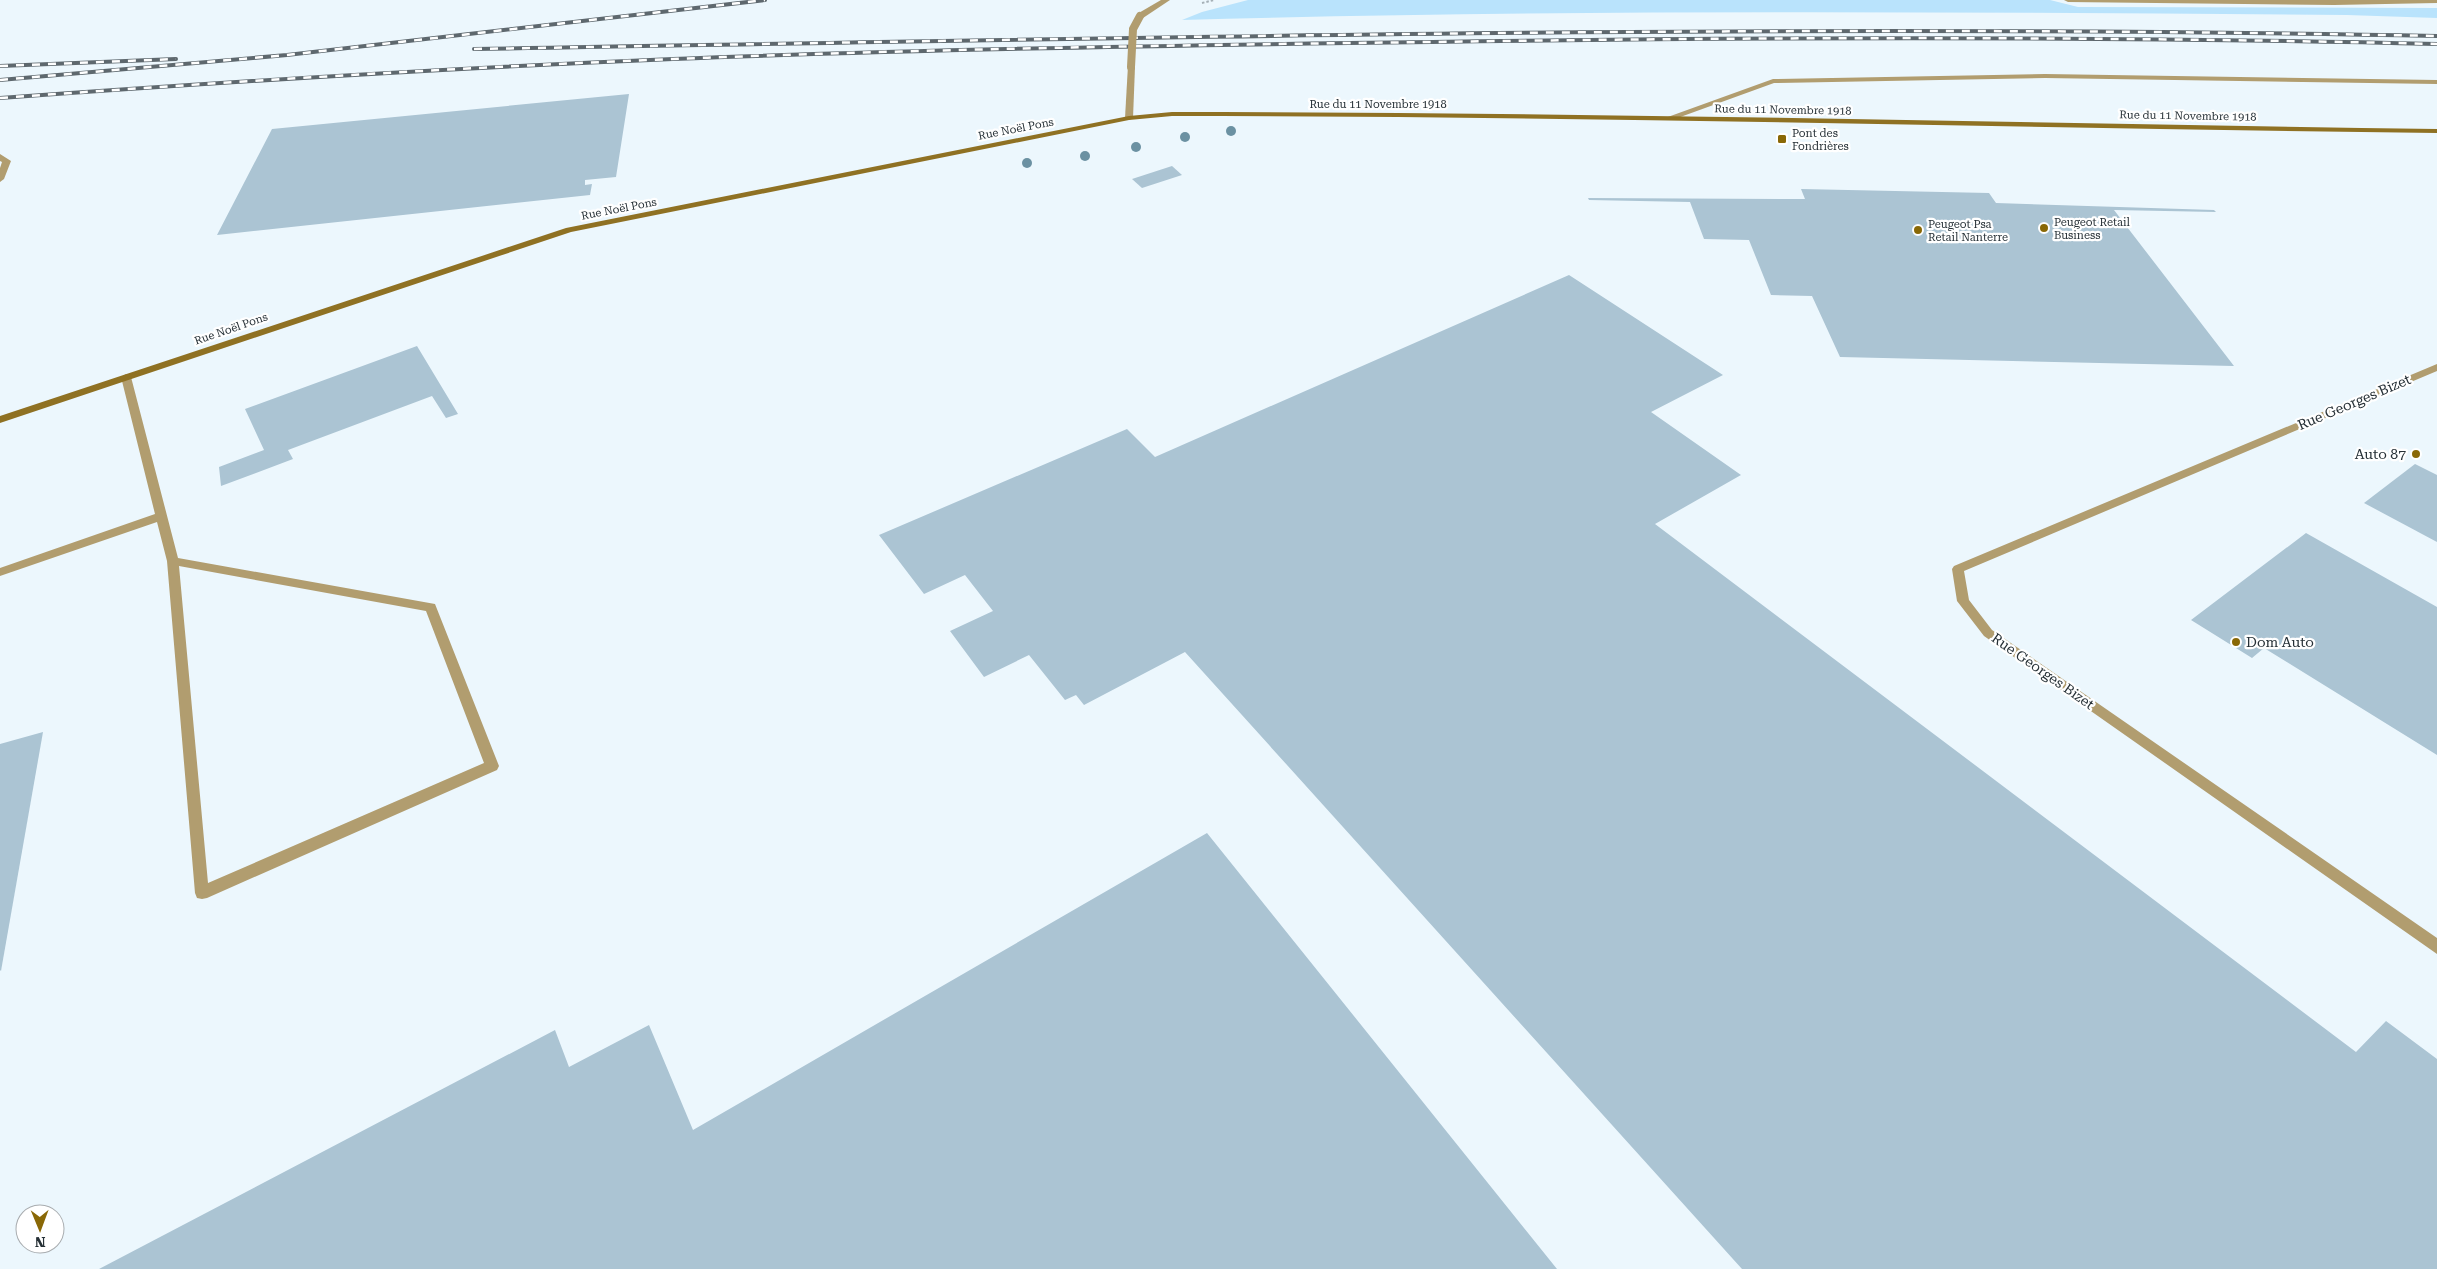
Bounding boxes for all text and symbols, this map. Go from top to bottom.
street label: Rue du 11 Novembre 1918 [1309,98,1447,111]
street label: Rue du 11 Novembre 1918 [1714,102,1852,118]
street label: Rue du 11 Novembre 1918 [2119,108,2257,124]
street label: Rue Noël Pons [977,115,1055,143]
place label: Pont des Fondrières [1792,127,1849,153]
marker: Pont des Fondrières [1776,133,1788,145]
street label: Rue Noël Pons [580,195,658,223]
place label: Peugeot Retail Business [2054,216,2130,242]
place label: Peugeot Psa Retail Nanterre [1928,218,2008,244]
marker: Peugeot Retail Business [2038,222,2050,234]
marker: Peugeot Psa Retail Nanterre [1912,224,1924,236]
street label: Rue Noël Pons [193,310,269,348]
street label: Rue Georges Bizet [2295,371,2413,433]
place label: Auto 87 [2355,446,2406,462]
marker: Auto 87 [2410,448,2422,460]
street label: Rue Georges Bizet [1989,630,2097,712]
place label: Dom Auto [2246,634,2314,650]
marker: Dom Auto [2230,636,2242,648]
north arrow [15,1204,65,1254]
text: N [34,1234,46,1250]

